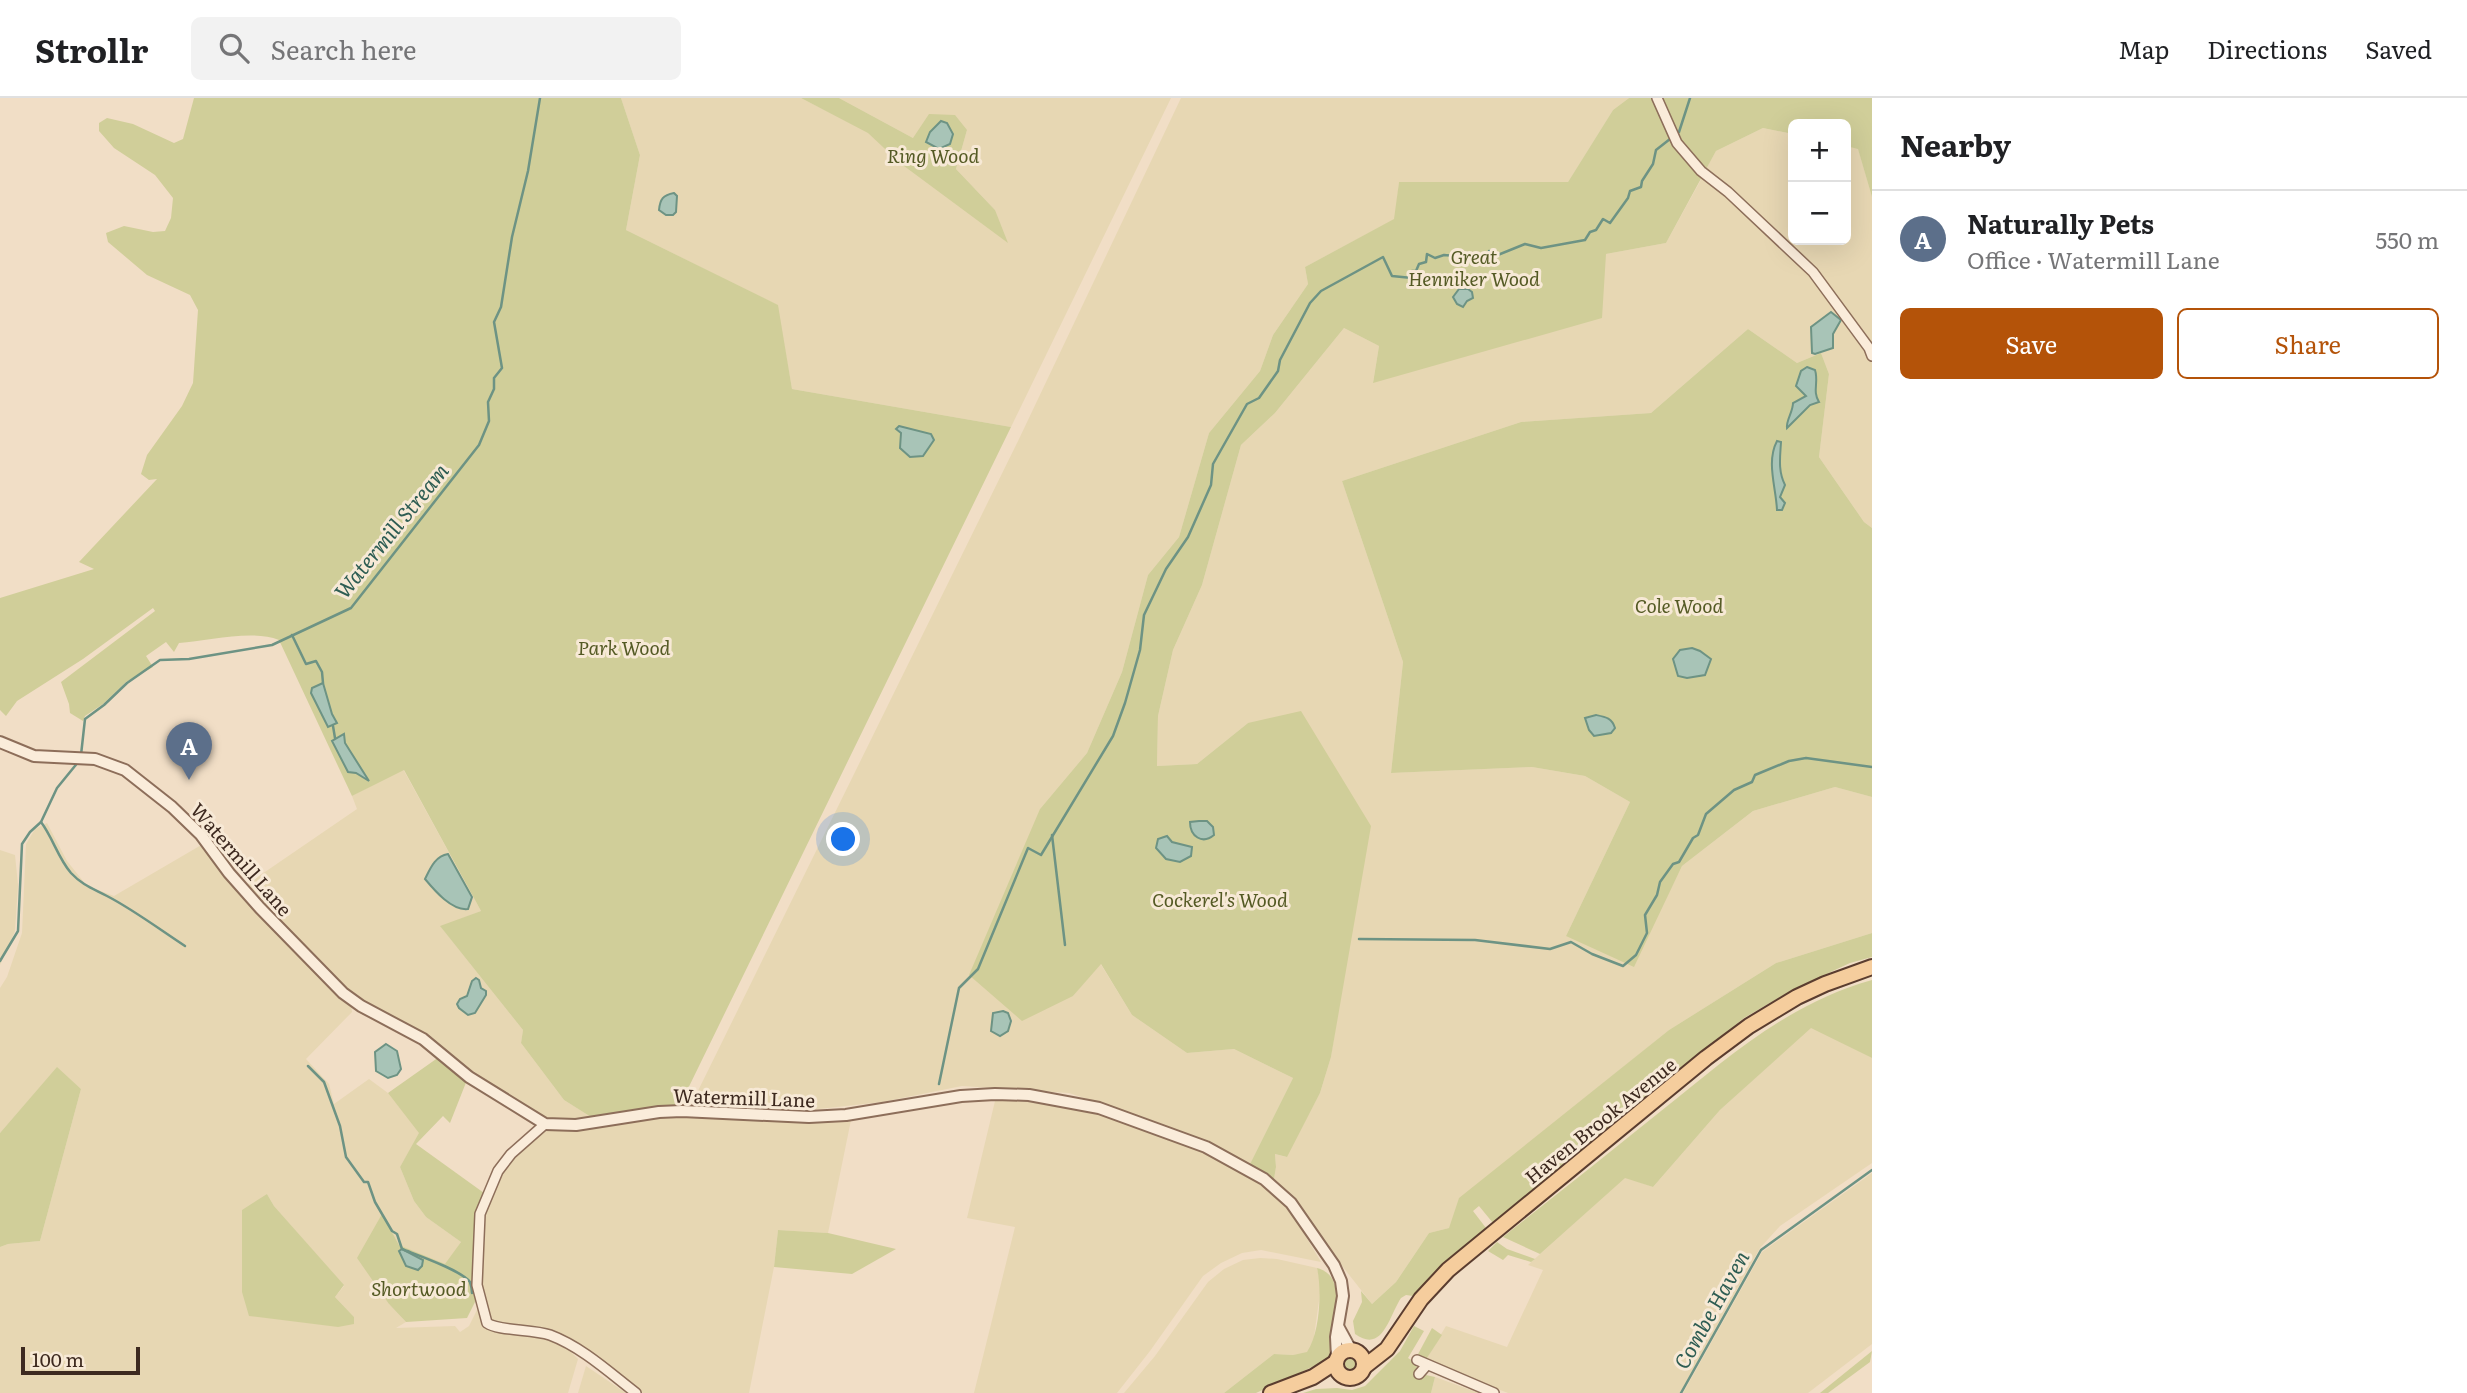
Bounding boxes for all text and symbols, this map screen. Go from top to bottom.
search box [191,17,681,80]
text: Strollr [35,24,149,73]
icon: search [215,29,253,67]
text: Search here [271,29,416,68]
text: Map [2118,31,2169,66]
text: Directions [2207,31,2327,66]
text: Saved [2365,31,2432,66]
map controls [1788,119,1851,245]
button: + [1788,119,1851,182]
text: Nearby [1900,122,2011,166]
park label: Ring Wood [887,141,979,169]
button: − [1788,182,1851,245]
text: Naturally Pets [1967,203,2154,242]
text: A [1914,222,1932,256]
text: 550 m [2375,222,2439,256]
park label: Great Henniker Wood [1408,242,1540,292]
text: Office · Watermill Lane [1967,242,2220,276]
button: Save [1900,308,2163,379]
button: Share [2177,308,2439,379]
water label: Watermill Stream [326,455,455,605]
park label: Cole Wood [1635,591,1723,619]
park label: Park Wood [577,633,671,661]
pin: A [166,722,212,780]
street label: Watermill Lane [185,796,299,922]
your location [826,822,860,856]
park label: Cockerel's Wood [1152,885,1288,913]
street label: Haven Brook Avenue [1518,1050,1682,1190]
street label: Watermill Lane [672,1081,816,1113]
water label: Combe Haven [1665,1244,1756,1374]
park label: Shortwood [371,1274,467,1302]
scale bar [21,1344,140,1376]
text: 100 m [32,1345,84,1373]

